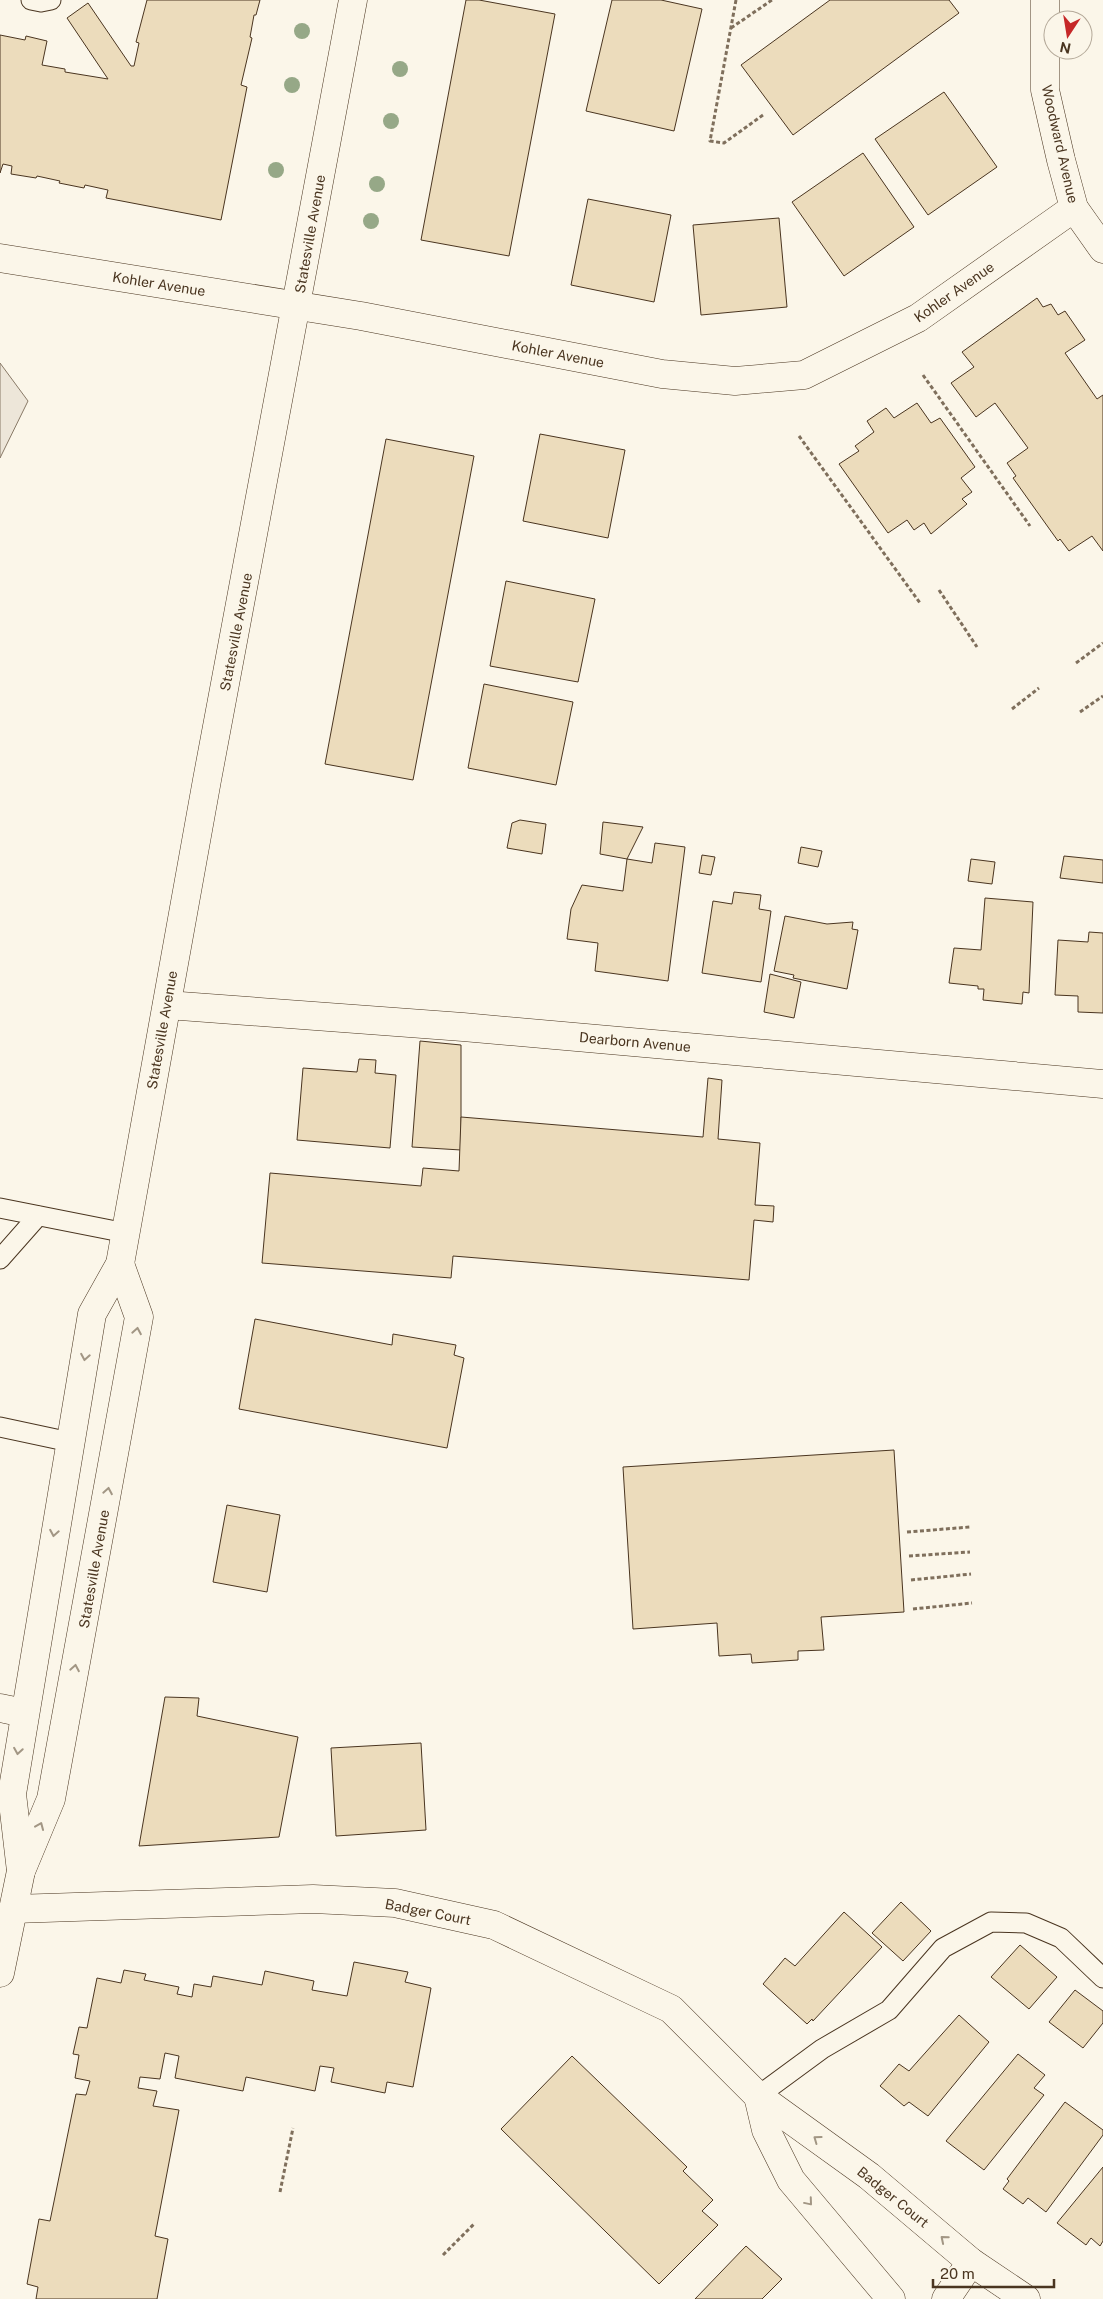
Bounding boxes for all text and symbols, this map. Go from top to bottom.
north arrow [1043,10,1093,60]
text: N [1058,39,1072,57]
street label: Woodward Avenue [1039,83,1081,205]
street label: Statesville Avenue [292,173,328,294]
street label: Kohler Avenue [911,258,997,325]
street label: Kohler Avenue [111,269,207,299]
street label: Kohler Avenue [510,337,606,371]
street label: Statesville Avenue [217,572,255,692]
street label: Statesville Avenue [144,969,180,1090]
street label: Dearborn Avenue [578,1029,692,1055]
one-way arrow [131,1327,141,1336]
one-way arrow [80,1353,90,1362]
one-way arrow [102,1487,112,1496]
street label: Statesville Avenue [76,1508,112,1629]
one-way arrow [50,1529,60,1537]
one-way arrow [70,1664,80,1673]
one-way arrow [13,1747,24,1755]
one-way arrow [33,1822,44,1831]
street label: Badger Court [384,1896,472,1928]
one-way arrow [814,2136,823,2144]
street label: Badger Court [854,2163,932,2231]
one-way arrow [804,2196,813,2205]
one-way arrow [941,2236,950,2245]
scale bar [933,2256,1054,2288]
text: 20 m [940,2265,975,2282]

